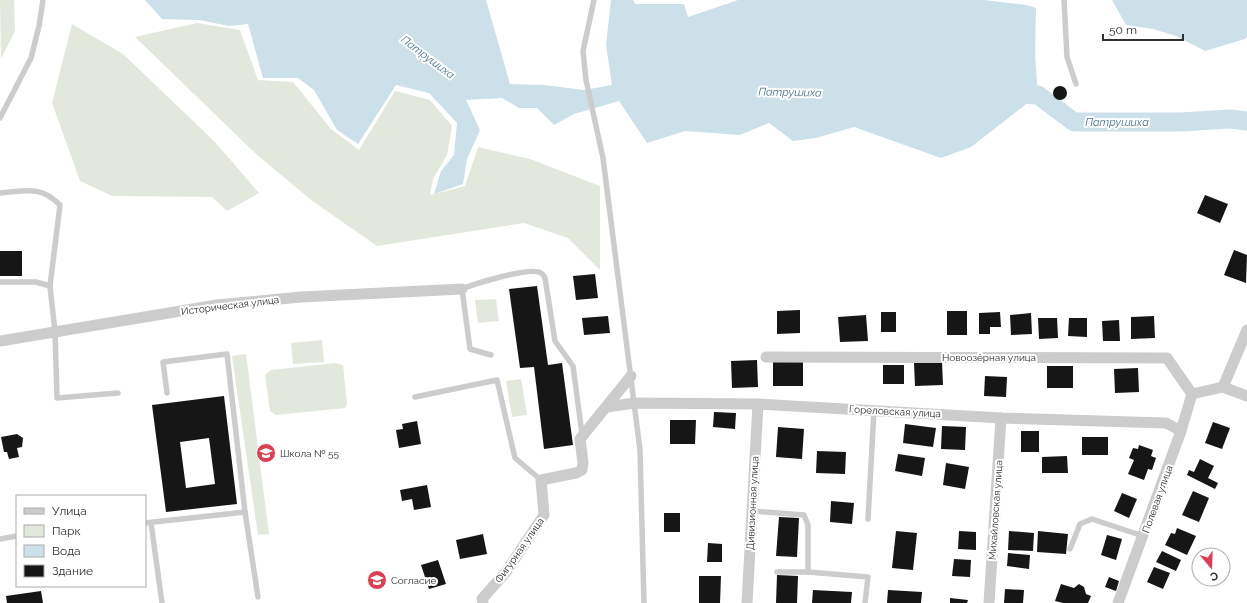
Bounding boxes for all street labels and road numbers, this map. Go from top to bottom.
street label: Историческая улица [180,294,280,317]
street label: Новоозёрная улица [942,352,1036,363]
street label: Гореловская улица [849,404,941,419]
street label: Дивизионная улица [745,456,760,550]
street label: Михайловская улица [987,460,1004,560]
street label: Полевая улица [1140,464,1175,535]
street label: Фигурная улица [493,516,546,585]

